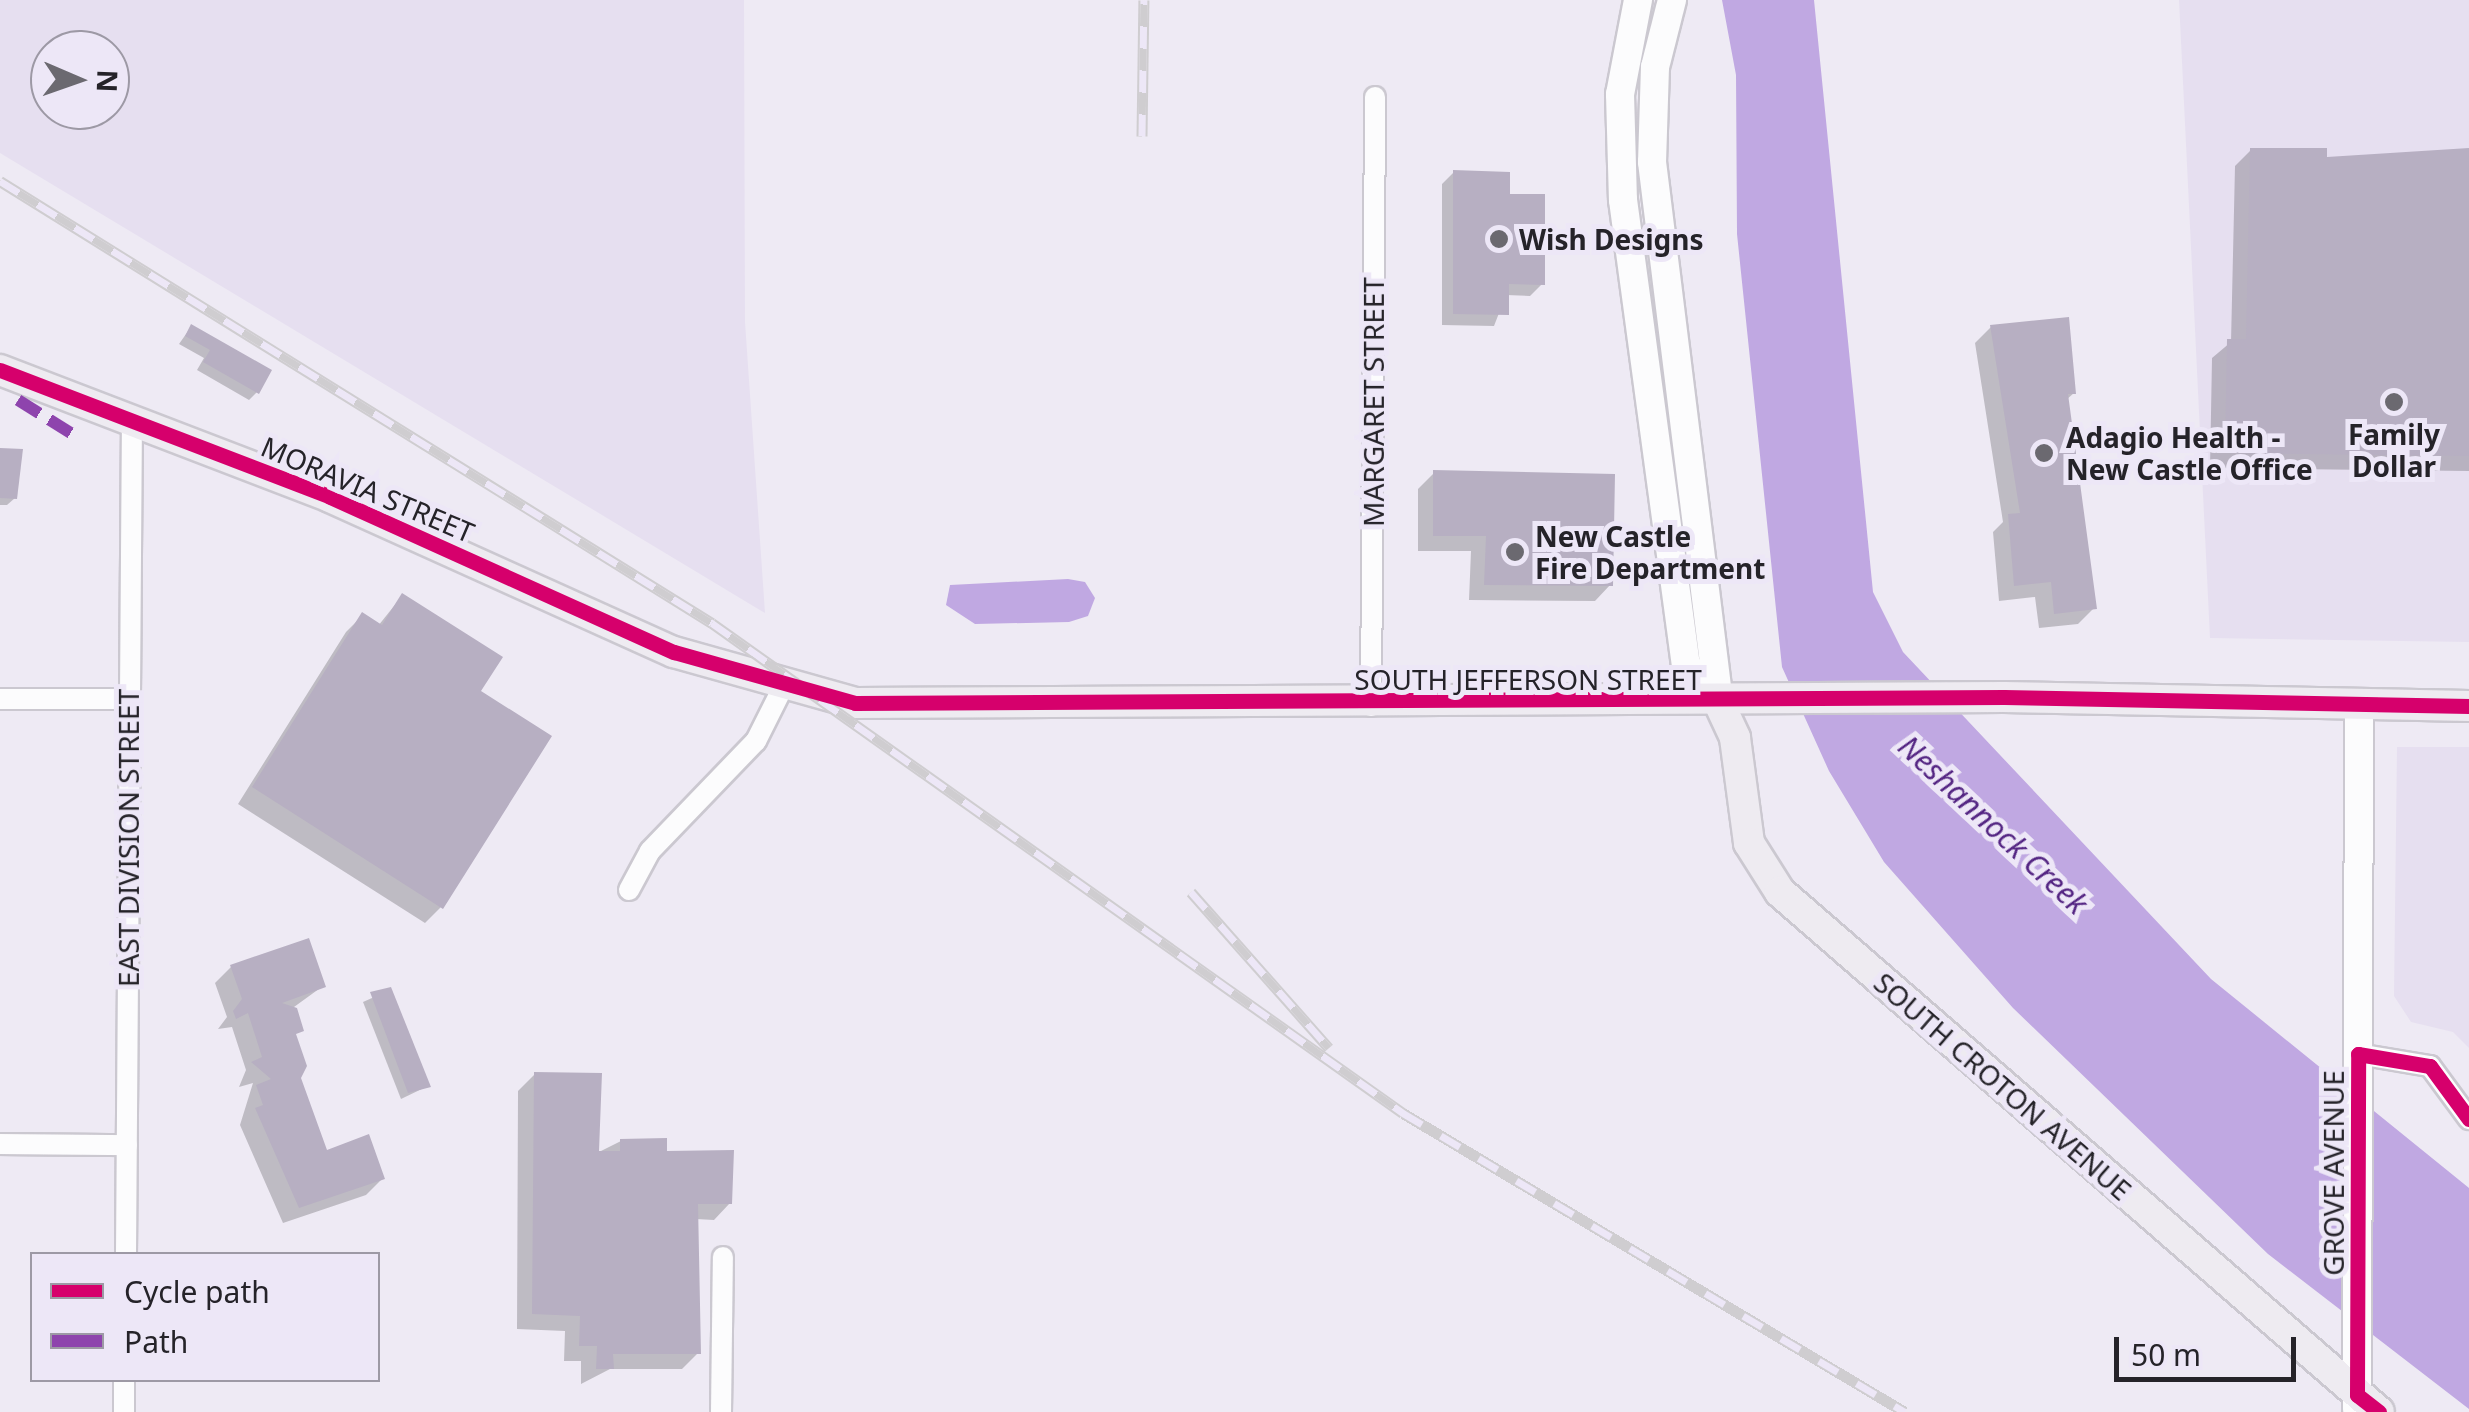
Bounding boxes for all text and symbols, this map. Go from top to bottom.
north arrow [30,30,130,130]
text: N [89,69,127,93]
place label: Wish Designs [1519,222,1704,256]
marker: Wish Designs [1488,228,1510,250]
street label: MARGARET STREET [1356,277,1390,527]
marker: Family Dollar [2383,391,2405,413]
place label: Family Dollar [2348,417,2440,483]
place label: Adagio Health - New Castle Office [2066,420,2313,486]
street label: MORAVIA STREET [257,429,479,549]
marker: Adagio Health - New Castle Office [2031,440,2057,466]
place label: New Castle Fire Department [1535,519,1765,585]
marker: New Castle Fire Department [1504,541,1526,563]
street label: SOUTH JEFFERSON STREET [1354,662,1702,696]
street label: EAST DIVISION STREET [111,689,145,987]
water label: Neshannock Creek [1891,728,2095,922]
street label: SOUTH CROTON AVENUE [1868,965,2138,1207]
street label: GROVE AVENUE [2316,1070,2350,1276]
legend [30,1252,380,1382]
text: Cycle path [124,1271,270,1312]
scale bar [2119,1317,2302,1379]
text: Path [124,1321,188,1362]
text: 50 m [2131,1334,2201,1375]

